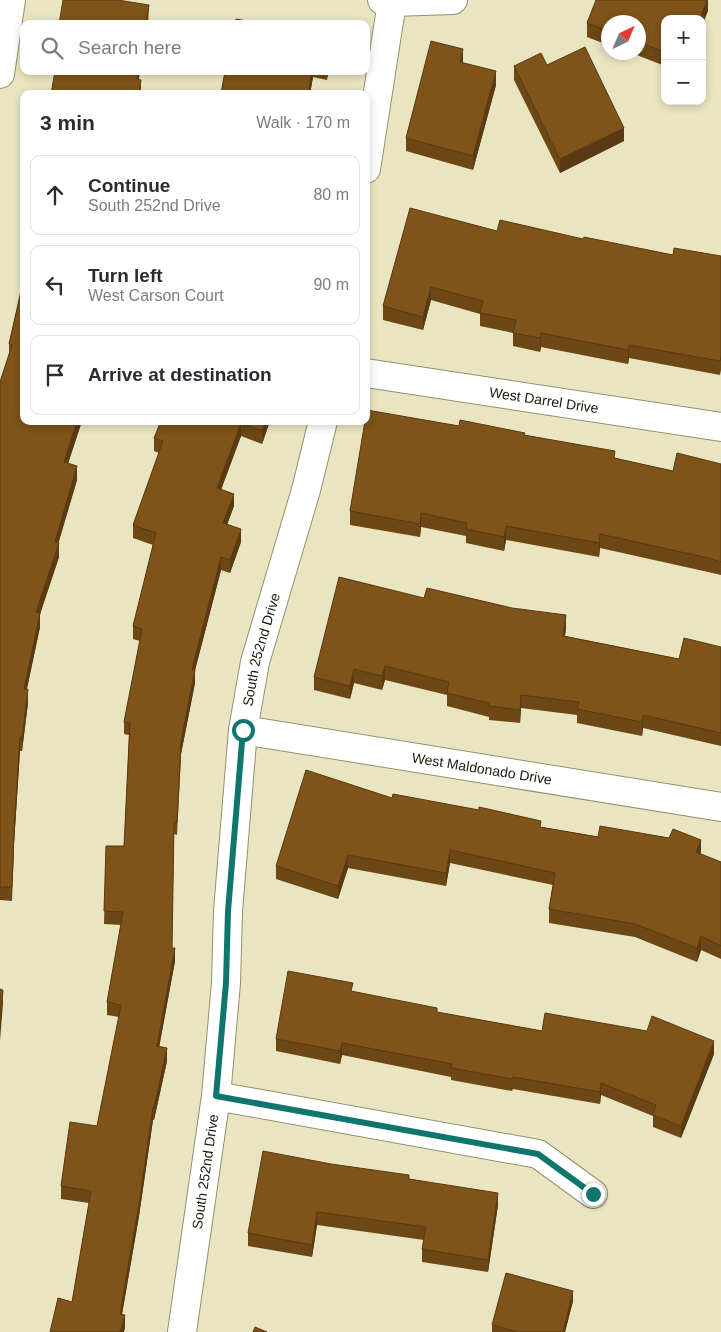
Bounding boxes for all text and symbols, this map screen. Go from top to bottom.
north arrow [601,15,646,60]
map controls [661,15,706,105]
button: + [661,15,706,60]
search box [20,20,370,75]
icon: search [38,34,66,62]
text: Search here [78,37,182,58]
button: − [661,60,706,105]
text: 3 min [40,111,95,134]
text: Walk · 170 m [256,114,350,131]
text: Continue [88,175,170,196]
icon: ahead [41,181,69,209]
text: 80 m [313,186,349,203]
text: South 252nd Drive [88,197,221,214]
text: Turn left [88,265,163,286]
icon: left [41,271,69,299]
text: 90 m [313,276,349,293]
text: West Carson Court [88,287,224,304]
icon: arrive [41,361,69,389]
text: Arrive at destination [88,364,272,385]
street label: West Darrel Drive [488,384,600,416]
street label: South 252nd Drive [239,591,283,707]
route start [232,719,255,742]
street label: West Maldonado Drive [411,749,553,788]
street label: South 252nd Drive [189,1113,221,1230]
route end [582,1183,605,1206]

